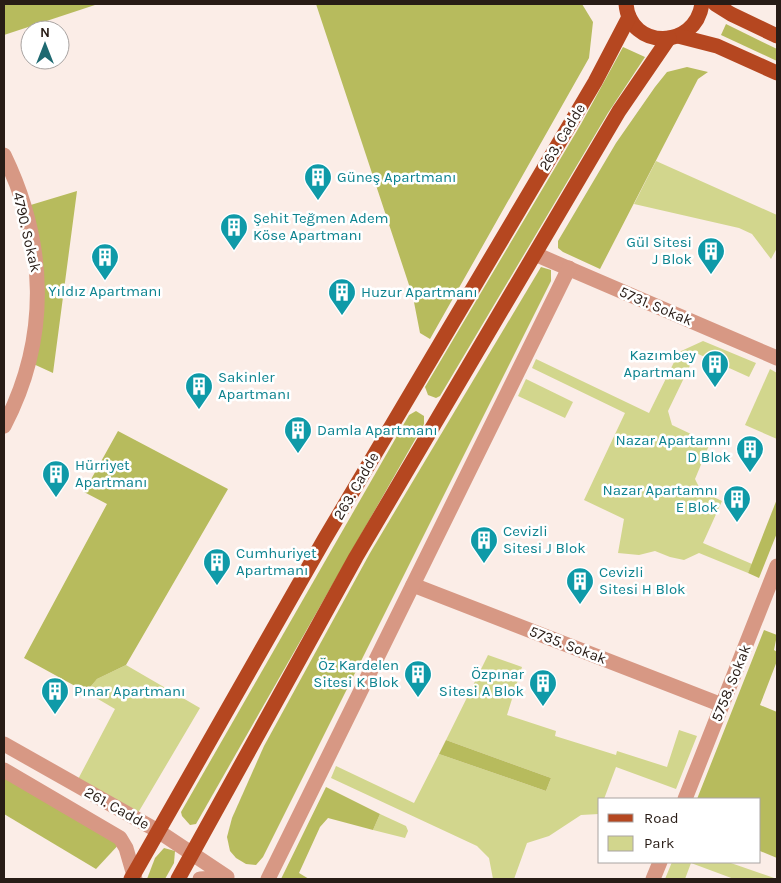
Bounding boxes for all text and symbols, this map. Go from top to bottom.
north arrow [20,20,70,70]
text: N [40,24,50,41]
street label: 263. Cadde [535,100,589,174]
building icon: Güneş Apartmanı [303,162,333,201]
place label: Güneş Apartmanı [337,168,456,186]
street label: 4790. Sokak [9,190,45,274]
place label: Şehit Teğmen Adem Köse Apartmanı [253,209,389,244]
building icon: Şehit Teğmen Adem Köse Apartmanı [219,212,249,251]
place label: Gül Sitesi J Blok [626,233,692,268]
building icon: Gül Sitesi J Blok [696,236,726,275]
building icon: Yıldız Apartmanı [90,242,120,281]
building icon: Huzur Apartmanı [327,277,357,316]
place label: Yıldız Apartmanı [48,282,162,300]
street label: 5731. Sokak [617,282,695,330]
place label: Huzur Apartmanı [361,283,478,301]
place label: Kazımbey Apartmanı [623,346,696,381]
building icon: Kazımbey Apartmanı [700,349,730,388]
place label: Sakinler Apartmanı [218,368,291,403]
building icon: Sakinler Apartmanı [184,371,214,410]
building icon: Damla Apartmanı [283,415,313,454]
place label: Damla Apartmanı [317,421,438,439]
place label: Nazar Apartamnı D Blok [616,431,731,466]
building icon: Nazar Apartamnı D Blok [735,434,765,473]
street label: 263. Cadde [329,449,383,523]
place label: Hürriyet Apartmanı [75,456,148,491]
building icon: Hürriyet Apartmanı [41,459,71,498]
place label: Nazar Apartamnı E Blok [603,481,718,516]
building icon: Nazar Apartamnı E Blok [722,484,752,523]
place label: Cevizli Sitesi J Blok [503,522,586,557]
building icon: Cevizli Sitesi J Blok [469,525,499,564]
place label: Cumhuriyet Apartmanı [236,544,317,579]
building icon: Cumhuriyet Apartmanı [202,547,232,586]
place label: Cevizli Sitesi H Blok [599,563,686,598]
building icon: Cevizli Sitesi H Blok [565,566,595,605]
street label: 5735. Sokak [527,622,609,668]
street label: 5758. Sokak [707,642,755,724]
place label: Öz Kardelen Sitesi K Blok [313,656,399,691]
building icon: Öz Kardelen Sitesi K Blok [403,659,433,698]
place label: Özpınar Sitesi A Blok [439,665,525,700]
building icon: Özpınar Sitesi A Blok [528,668,558,707]
building icon: Pınar Apartmanı [40,676,70,715]
place label: Pınar Apartmanı [74,682,186,700]
street label: 261. Cadde [81,783,153,833]
legend [598,798,761,863]
text: Road [644,809,679,827]
text: Park [644,834,674,852]

